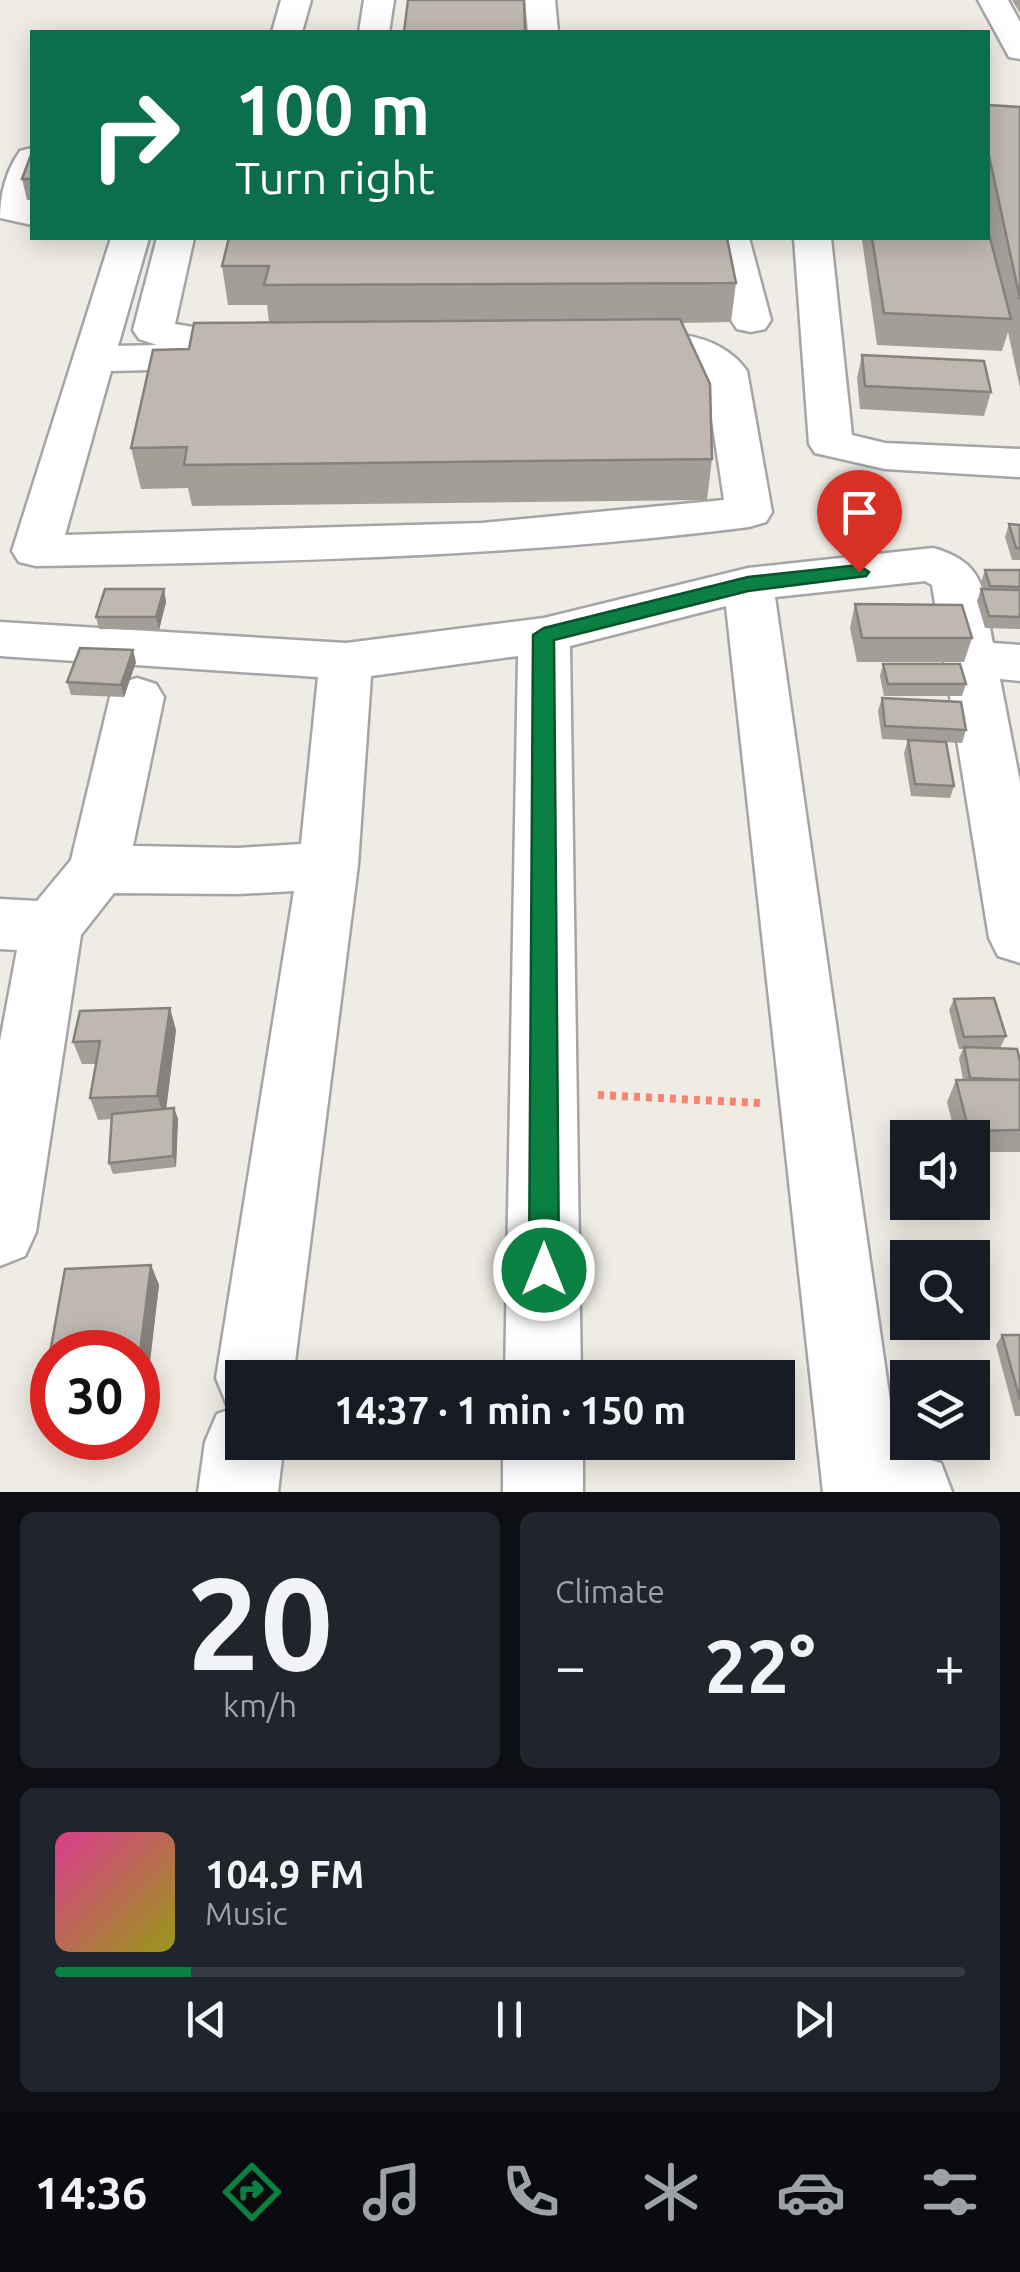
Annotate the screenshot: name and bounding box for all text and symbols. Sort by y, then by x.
icon: right [70,70,200,200]
text: 100 m [235,70,430,148]
text: Turn right [235,152,435,203]
pin [817,470,902,573]
icon: arrive [832,485,887,540]
map controls [890,1120,990,1460]
button: sound [890,1120,990,1220]
position arrow [492,1218,596,1322]
button: search [890,1240,990,1340]
speed limit sign: 30 [30,1330,160,1460]
button: layers [890,1360,990,1460]
text: 14:37 · 1 min · 150 m [334,1389,686,1431]
text: 20 [187,1549,333,1695]
text: Climate [555,1573,665,1609]
text: 22° [704,1623,816,1707]
text: − [555,1635,586,1696]
text: + [934,1635,965,1696]
text: km/h [223,1687,297,1723]
text: 104.9 FM [205,1853,364,1895]
text: Music [205,1895,288,1931]
icon: previous [179,1992,234,2047]
icon: pause [482,1992,537,2047]
icon: next [786,1992,841,2047]
icon: directions [217,2157,287,2227]
icon: music [357,2157,427,2227]
icon: phone [496,2157,566,2227]
icon: climate [636,2157,706,2227]
icon: car [776,2157,846,2227]
icon: filters [915,2157,985,2227]
text: 14:36 [35,2167,147,2218]

